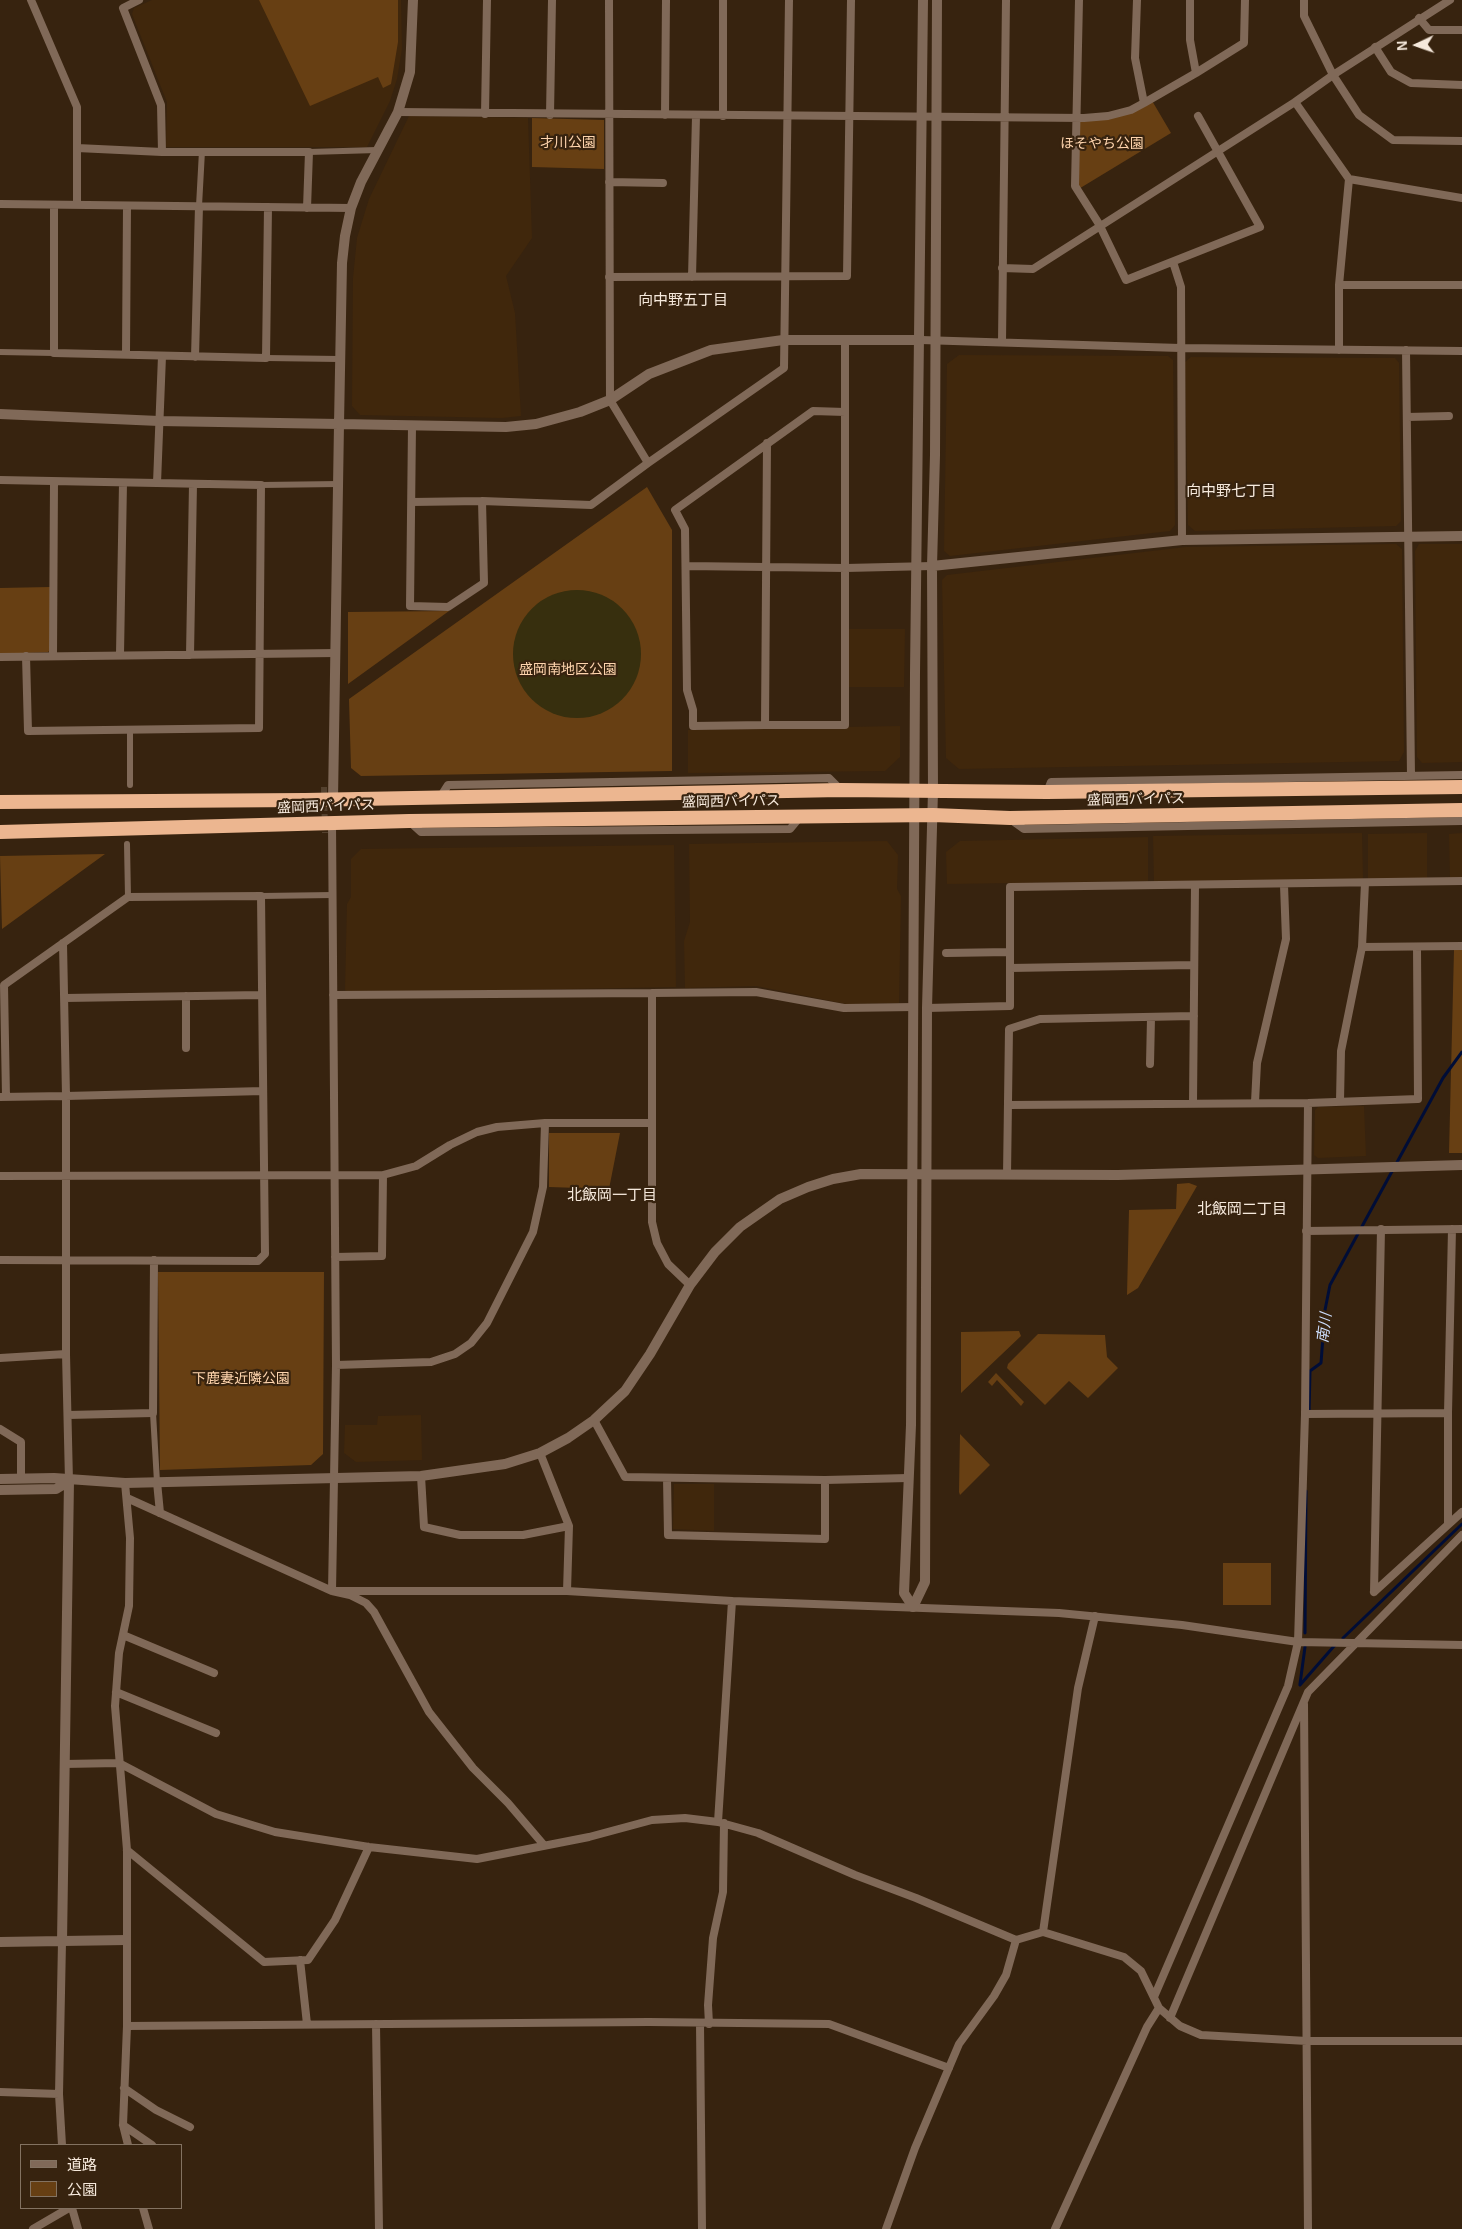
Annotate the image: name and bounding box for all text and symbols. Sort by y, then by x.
north arrow [1392,20,1442,70]
text: N [1394,40,1410,51]
park label: 才川公園 [540,135,596,151]
park label: ほそやち公園 [1060,136,1144,152]
district label: 向中野五丁目 [638,292,728,310]
district label: 向中野七丁目 [1186,483,1276,501]
park label: 盛岡南地区公園 [519,662,617,678]
street label: 盛岡西バイパス [1087,791,1185,809]
street label: 盛岡西バイパス [682,793,780,811]
street label: 盛岡西バイパス [277,797,375,817]
district label: 北飯岡一丁目 [567,1187,657,1205]
district label: 北飯岡二丁目 [1197,1201,1287,1219]
water label: 南川 [1314,1312,1336,1344]
park label: 下鹿妻近隣公園 [192,1371,290,1387]
legend [20,2144,182,2209]
text: 道路 [67,2156,97,2173]
text: 公園 [67,2181,97,2198]

